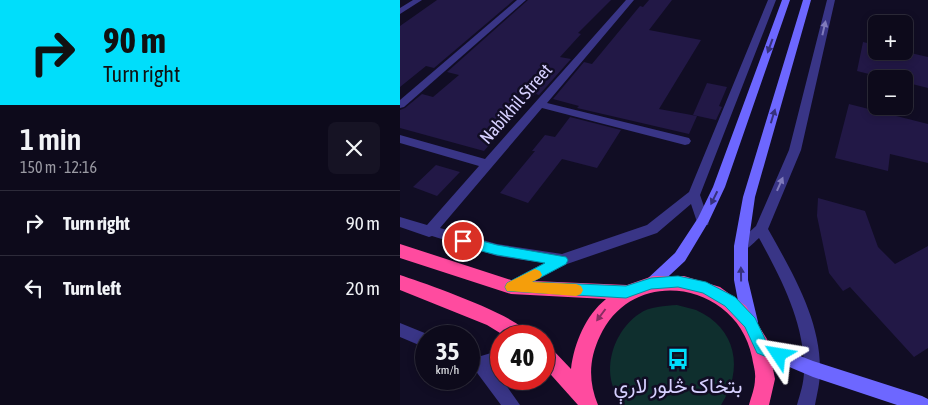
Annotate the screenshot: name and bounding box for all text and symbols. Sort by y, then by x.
map controls [868,15,913,115]
button: + [868,15,913,60]
icon: right [20,20,85,85]
text: 90 m [103,20,166,60]
one-way arrow [820,21,828,36]
one-way arrow [766,39,774,54]
street label: Nabikhil Street [475,59,556,148]
text: Turn right [103,61,180,87]
button: − [868,70,913,115]
one-way arrow [769,108,777,123]
text: 1 min [20,122,81,156]
button: close [328,122,380,174]
text: 150 m · 12:16 [20,158,97,176]
one-way arrow [777,177,785,191]
one-way arrow [710,191,718,206]
icon: right [20,209,48,237]
text: Turn right [63,212,130,234]
text: 90 m [346,212,380,234]
pin [442,220,484,262]
icon: arrive [449,227,477,255]
one-way arrow [737,266,745,282]
icon: left [20,274,48,302]
text: Turn left [63,277,121,299]
text: 20 m [346,277,380,299]
one-way arrow [596,308,607,321]
speed limit sign: 40 [490,325,555,390]
position arrow [752,328,804,380]
text: 35 [436,337,459,365]
bus stop icon: بتخاک څلور لارې [665,346,691,372]
text: km/h [436,363,459,377]
place label: بتخاک څلور لارې [614,373,742,405]

